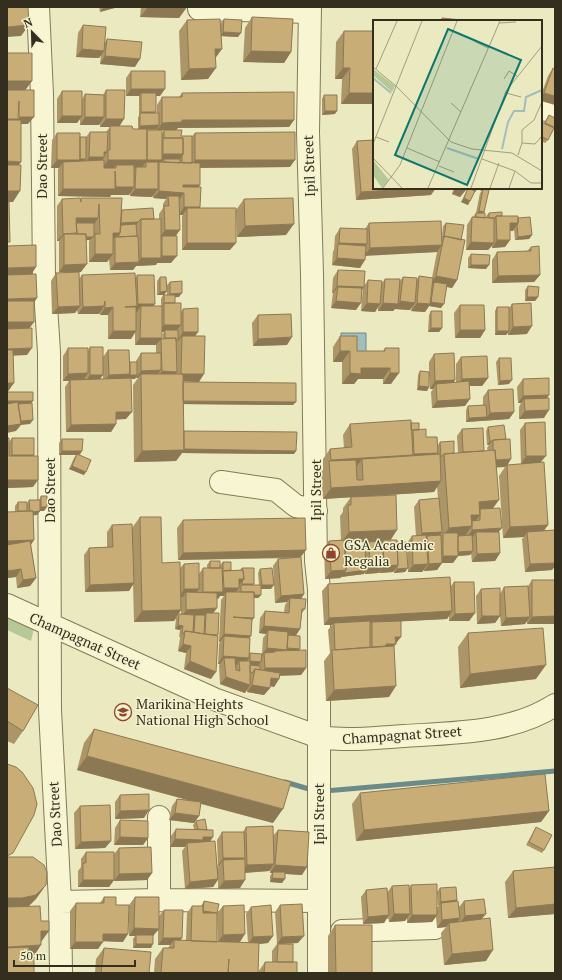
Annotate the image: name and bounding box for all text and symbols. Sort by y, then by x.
north arrow [12,12,52,52]
text: N [22,14,35,31]
inset map [373,20,542,189]
street label: Dao Street [32,132,51,199]
street label: Ipil Street [298,134,319,197]
street label: Dao Street [40,456,59,523]
street label: Ipil Street [306,458,325,521]
place label: GSA Academic Regalia [344,535,434,570]
shop icon: GSA Academic Regalia [321,543,341,563]
street label: Champagnat Street [26,607,145,674]
place label: Marikina Heights National High School [136,694,269,729]
school or university icon: Marikina Heights National High School [113,702,133,722]
street label: Champagnat Street [341,721,463,748]
street label: Dao Street [43,780,66,847]
street label: Ipil Street [309,782,328,845]
scale bar [14,942,135,968]
text: 50 m [20,948,47,963]

